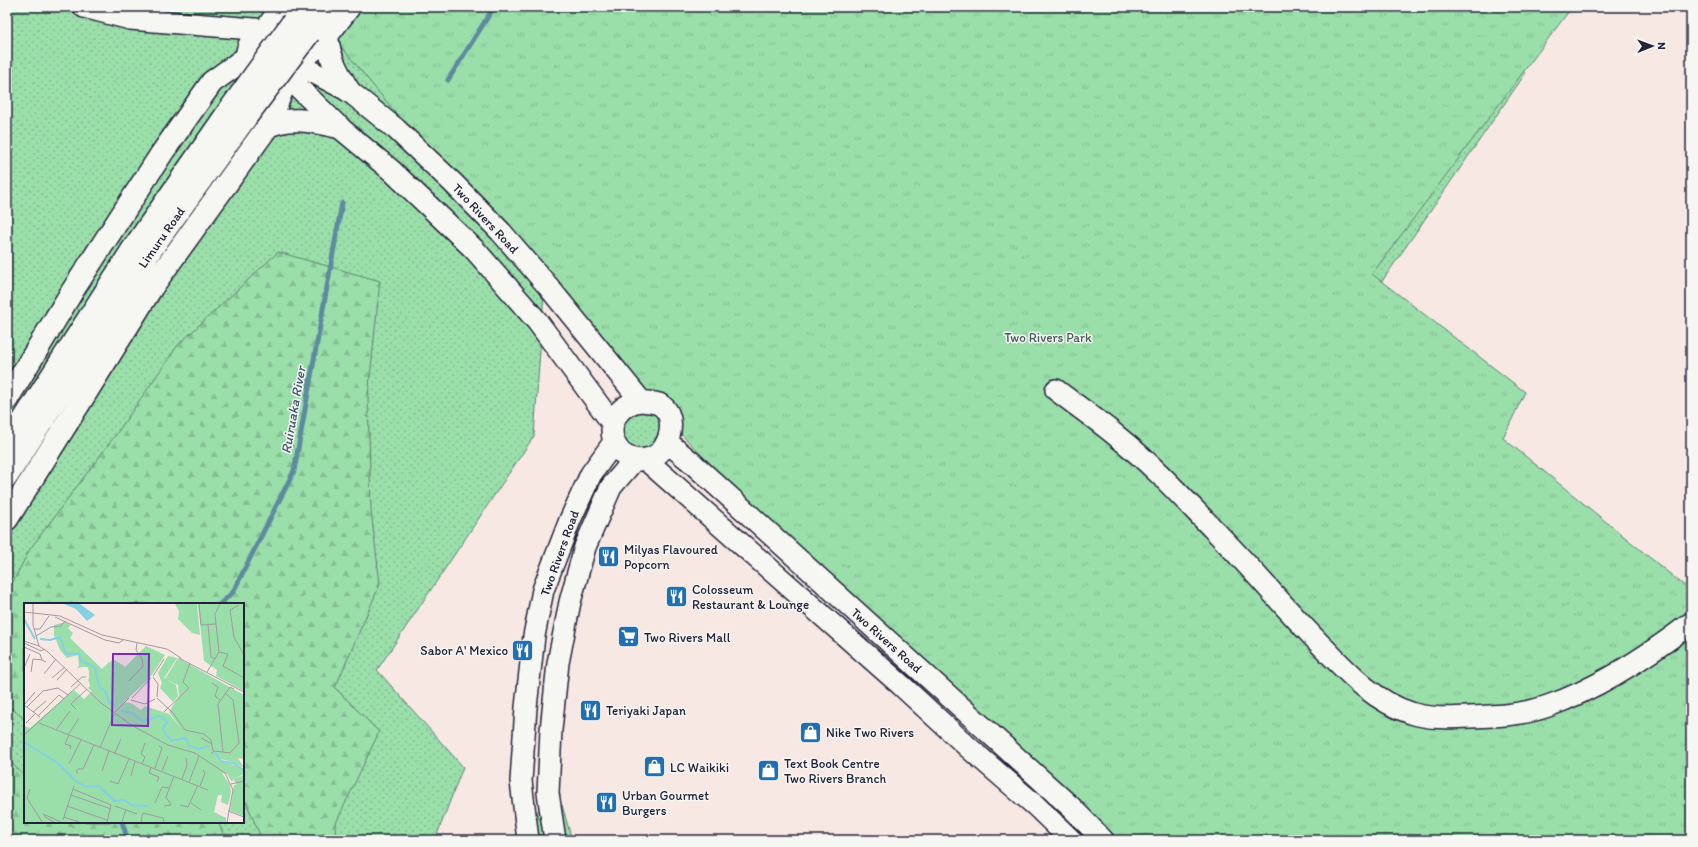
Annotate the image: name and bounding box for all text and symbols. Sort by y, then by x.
north arrow [1632,26,1672,66]
text: N [1655,42,1668,50]
street label: Two Rivers Road [450,180,522,256]
street label: Limuru Road [135,204,188,271]
park label: Two Rivers Park [1004,330,1092,345]
water label: Ruiruaka River [277,364,310,455]
street label: Two Rivers Road [537,508,582,598]
place label: Milyas Flavoured Popcorn [624,542,718,572]
restaurant icon: Milyas Flavoured Popcorn [595,543,621,569]
place label: Colosseum Restaurant & Lounge [692,582,809,612]
restaurant icon: Colosseum Restaurant & Lounge [663,583,689,609]
inset map [24,603,244,823]
street label: Two Rivers Road [848,605,925,676]
supermarket icon: Two Rivers Mall [615,624,641,650]
place label: Two Rivers Mall [644,630,731,645]
restaurant icon: Sabor A' Mexico [510,637,536,663]
place label: Sabor A' Mexico [420,643,508,658]
restaurant icon: Teriyaki Japan [578,697,604,723]
place label: Teriyaki Japan [606,703,686,718]
shop icon: Nike Two Rivers [798,719,824,745]
place label: Nike Two Rivers [826,725,914,740]
shop icon: LC Waikiki [642,754,668,780]
place label: Text Book Centre Two Rivers Branch [784,756,887,786]
shop icon: Text Book Centre Two Rivers Branch [756,757,782,783]
place label: LC Waikiki [670,760,729,775]
place label: Urban Gourmet Burgers [622,788,709,818]
restaurant icon: Urban Gourmet Burgers [594,789,620,815]

